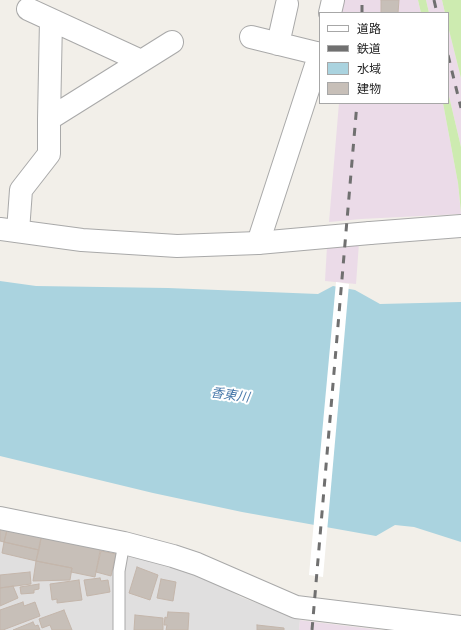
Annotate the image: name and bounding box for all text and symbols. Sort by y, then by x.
legend [319,12,449,104]
text: 道路 [357,22,381,37]
text: 鉄道 [357,42,381,57]
text: 水域 [357,62,381,77]
text: 建物 [357,82,381,97]
water label: 香東川 [210,386,250,406]

